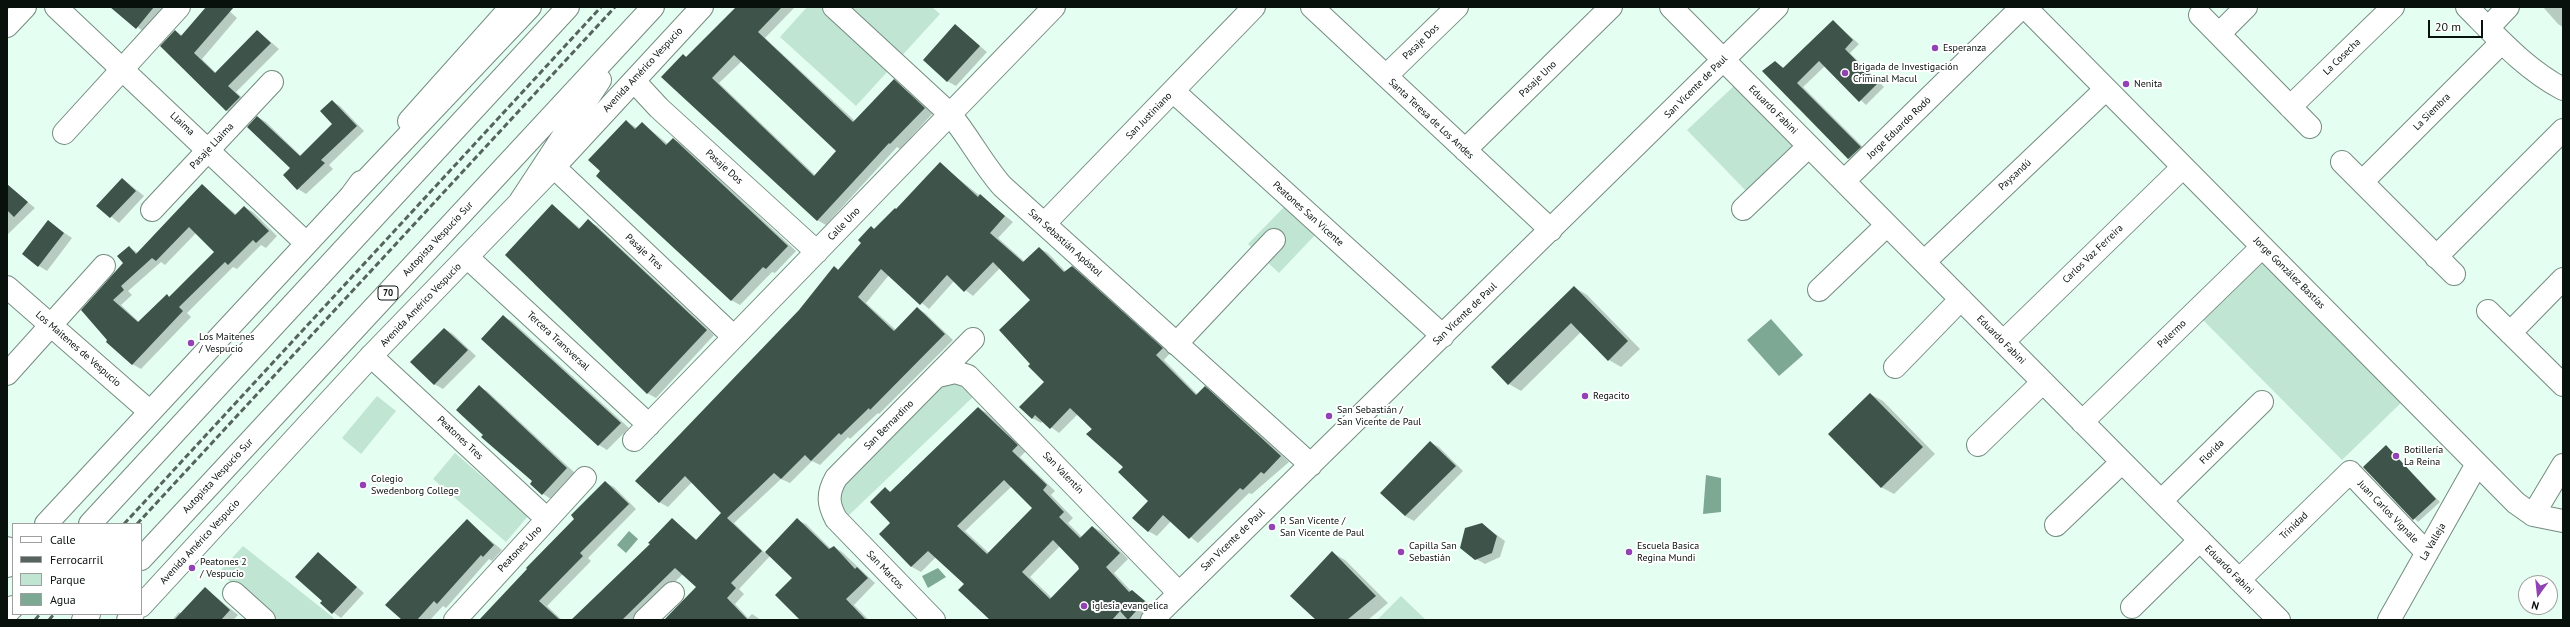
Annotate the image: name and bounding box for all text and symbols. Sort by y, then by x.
scale bar [2430,12,2485,38]
text: 20 m [2435,19,2461,34]
street label: Pasaje Dos [1400,22,1442,62]
street label: Avenida Américo Vespucio [601,25,685,115]
street label: La Cosecha [2321,36,2363,78]
place label: Esperanza [1943,42,1986,54]
marker: Esperanza [1930,43,1940,53]
street label: San Vicente de Paul [1662,53,1730,121]
street label: Pasaje Uno [1517,58,1559,100]
place label: Brigada de Investigación Criminal Macul [1853,61,1958,84]
marker: Brigada de Investigación Criminal Macul [1840,68,1850,78]
street label: Santa Teresa de Los Andes [1386,76,1476,162]
place label: Nenita [2134,78,2162,90]
marker: Nenita [2121,79,2131,89]
street label: Eduardo Fabini [1746,83,1800,137]
street label: San Justiniano [1124,90,1174,142]
street label: La Siembra [2411,91,2453,133]
street label: Jorge Eduardo Rodó [1865,94,1933,162]
street label: Llaima [167,110,197,138]
street label: Pasaje Llaima [188,120,236,172]
street label: Pasaje Dos [703,147,745,187]
street label: Paysandú [1996,157,2034,193]
street label: Peatones San Vicente [1270,179,1346,249]
street label: Autopista Vespucio Sur [400,199,476,279]
street label: Calle Uno [825,205,863,243]
street label: San Sebastián Apóstol [1026,207,1104,279]
street label: Carlos Vaz Ferreira [2060,222,2126,286]
street label: Pasaje Tres [623,232,665,272]
street label: Jorge González Bastías [2251,235,2327,311]
street label: Avenida Américo Vespucio [378,261,464,349]
street label: San Vicente de Paul [1431,280,1499,348]
road number: 70 [378,286,398,300]
street label: Los Maitenes de Vespucio [33,309,123,389]
street label: Tercera Transversal [524,309,592,373]
street label: Eduardo Fabini [1974,313,2028,367]
street label: Palermo [2155,317,2189,351]
place label: Los Maitenes / Vespucio [199,331,254,354]
marker: Los Maitenes / Vespucio [186,338,196,348]
place label: Regacito [1593,390,1630,402]
marker: Regacito [1580,391,1590,401]
street label: San Bernardino [862,398,916,452]
place label: San Sebastián / San Vicente de Paul [1337,404,1421,428]
marker: San Sebastián / San Vicente de Paul [1324,411,1334,421]
street label: Peatones Tres [435,414,485,462]
street label: Autopista Vespucio Sur [180,436,256,516]
street label: Florida [2197,437,2227,467]
place label: Botillería La Reina [2404,444,2443,468]
street label: San Valentín [1040,450,1086,496]
marker: Botillería La Reina [2391,451,2401,461]
place label: Colegio Swedenborg College [371,473,459,496]
street label: Juan Carlos Vignale [2355,478,2421,546]
marker: Colegio Swedenborg College [358,480,368,490]
street label: Avenida Américo Vespucio [158,497,242,587]
street label: San Vicente de Paul [1199,506,1267,574]
street label: Trinidad [2277,510,2311,542]
place label: P. San Vicente / San Vicente de Paul [1280,515,1364,538]
street label: La Valleja [2417,521,2449,563]
marker: P. San Vicente / San Vicente de Paul [1267,522,1277,532]
legend [12,523,142,615]
street label: Peatones Uno [496,523,544,575]
text: Calle [50,532,76,547]
place label: Capilla San Sebastián [1409,540,1457,564]
place label: Escuela Basica Regina Mundi [1637,540,1699,564]
street label: Eduardo Fabini [2202,543,2256,597]
marker: Capilla San Sebastián [1396,547,1406,557]
marker: Escuela Basica Regina Mundi [1624,547,1634,557]
street label: San Marcos [864,548,906,592]
text: Ferrocarril [50,552,103,567]
place label: Peatones 2 / Vespucio [200,556,247,580]
marker: Peatones 2 / Vespucio [187,563,197,573]
text: Parque [50,572,85,587]
north arrow [2518,575,2558,615]
text: Agua [50,592,76,607]
text: N [2530,598,2540,613]
place label: iglesia evangelica [1092,600,1168,612]
marker: iglesia evangelica [1079,601,1089,611]

